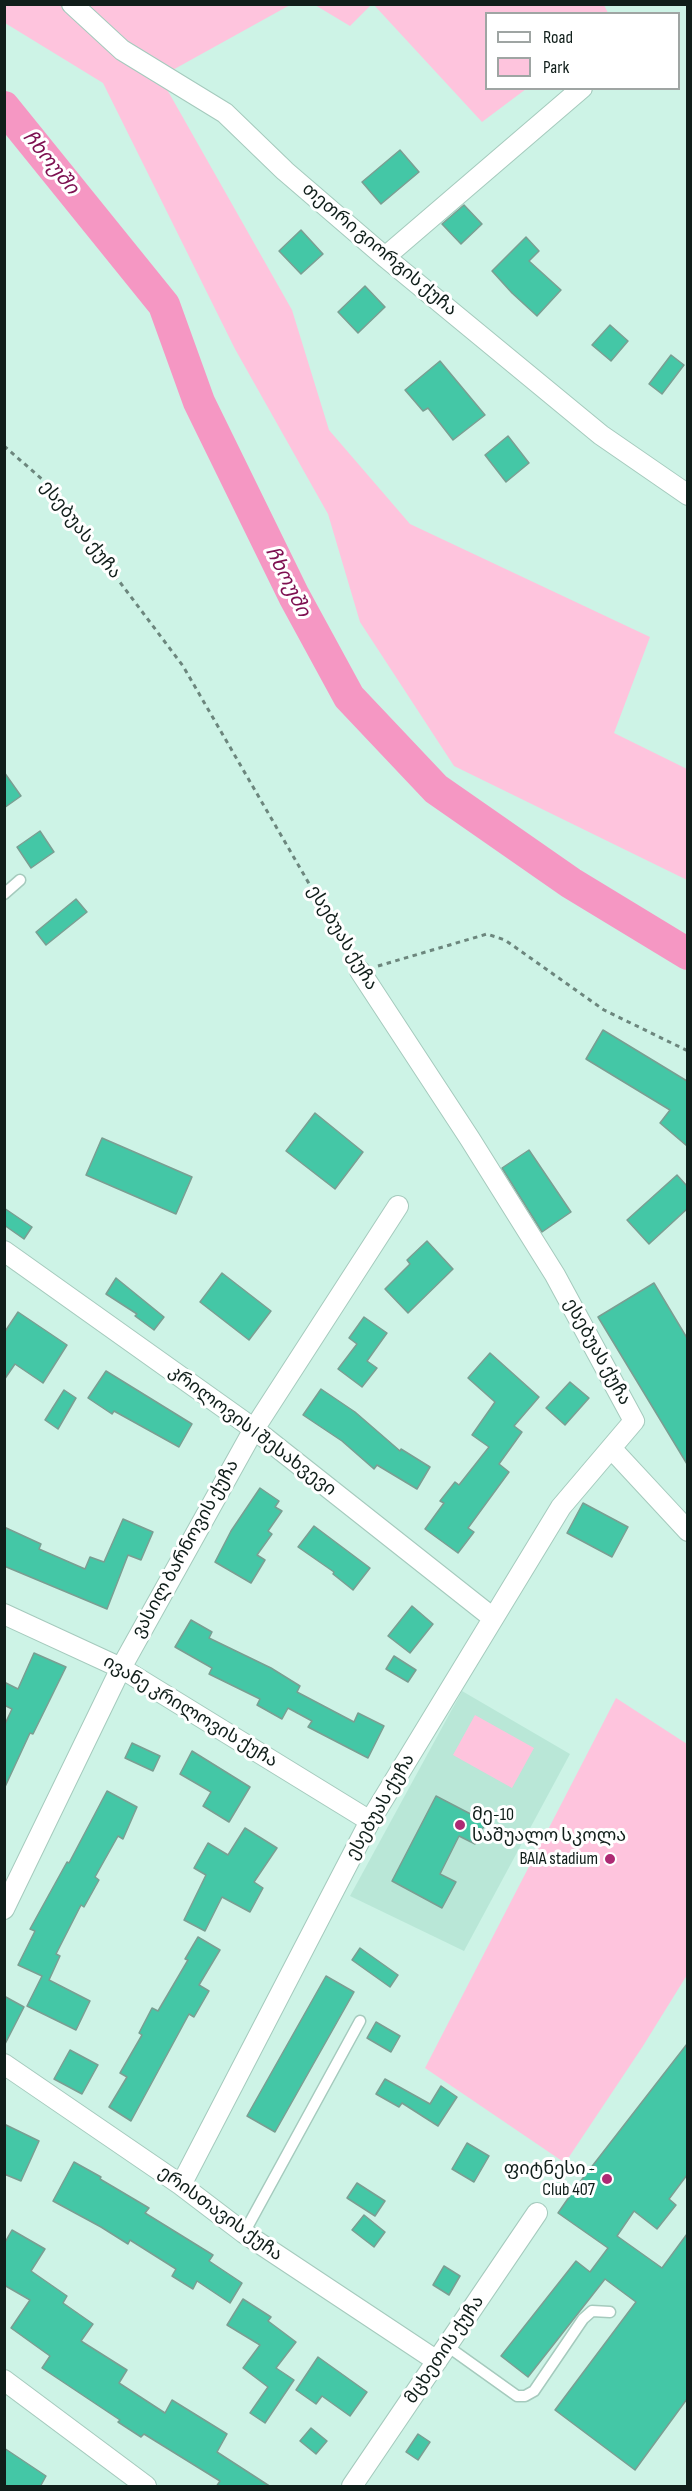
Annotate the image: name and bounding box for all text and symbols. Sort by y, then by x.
legend [485,12,680,90]
text: Road [543,27,573,48]
text: Park [543,57,569,78]
water label: ჩხოუში [17,126,83,200]
street label: თეთრი გიორგის ქუჩა [297,179,461,321]
street label: ესებუას ქუჩა [35,477,125,583]
water label: ჩხოუში [259,543,315,621]
street label: ესებუას ქუჩა [302,882,382,994]
street label: ესებუას ქუჩა [559,1295,635,1409]
street label: კრილოვის I შესახვევი [164,1361,340,1501]
street label: ვასილ ბარნოვის ქუჩა [128,1456,244,1642]
street label: ივანე კრილოვის ქუჩა [99,1651,281,1773]
street label: ესებუას ქუჩა [342,1750,420,1864]
place label: მე-10 საშუალო სკოლა [472,1804,626,1846]
marker: მე-10 საშუალო სკოლა [453,1818,467,1832]
place label: BAIA stadium [519,1848,598,1870]
marker: BAIA stadium [603,1852,617,1866]
place label: ფიტნესი - Club 407 [504,2158,595,2200]
street label: ერისთავის ქუჩა [154,2162,286,2266]
marker: ფიტნესი - Club 407 [600,2172,614,2186]
street label: მცხეთის ქუჩა [401,2292,489,2408]

